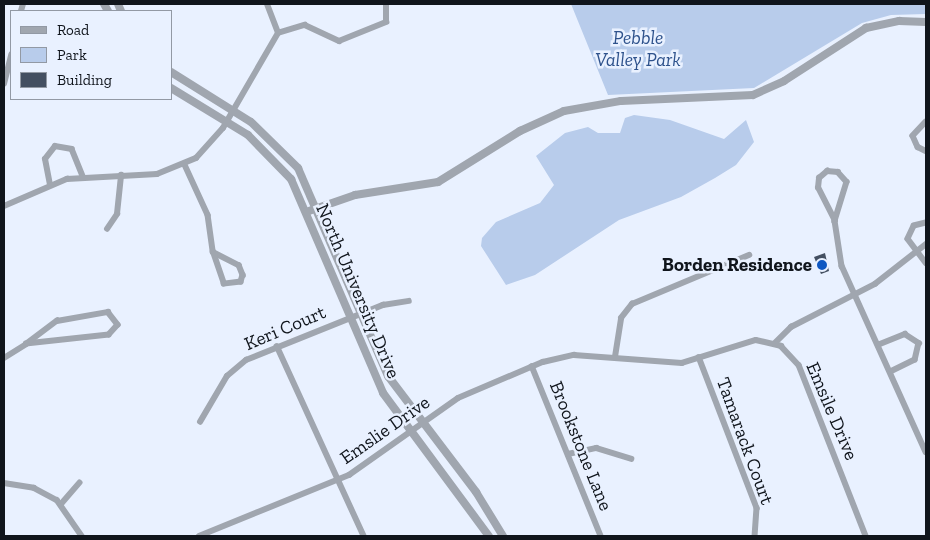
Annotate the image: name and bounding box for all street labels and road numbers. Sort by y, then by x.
street label: North University Drive [311,200,405,382]
street label: Keri Court [241,301,329,355]
street label: Emsile Drive [801,359,863,463]
street label: Tamarack Court [711,374,779,508]
street label: Brookstone Lane [545,378,617,514]
street label: Emslie Drive [336,391,434,469]

